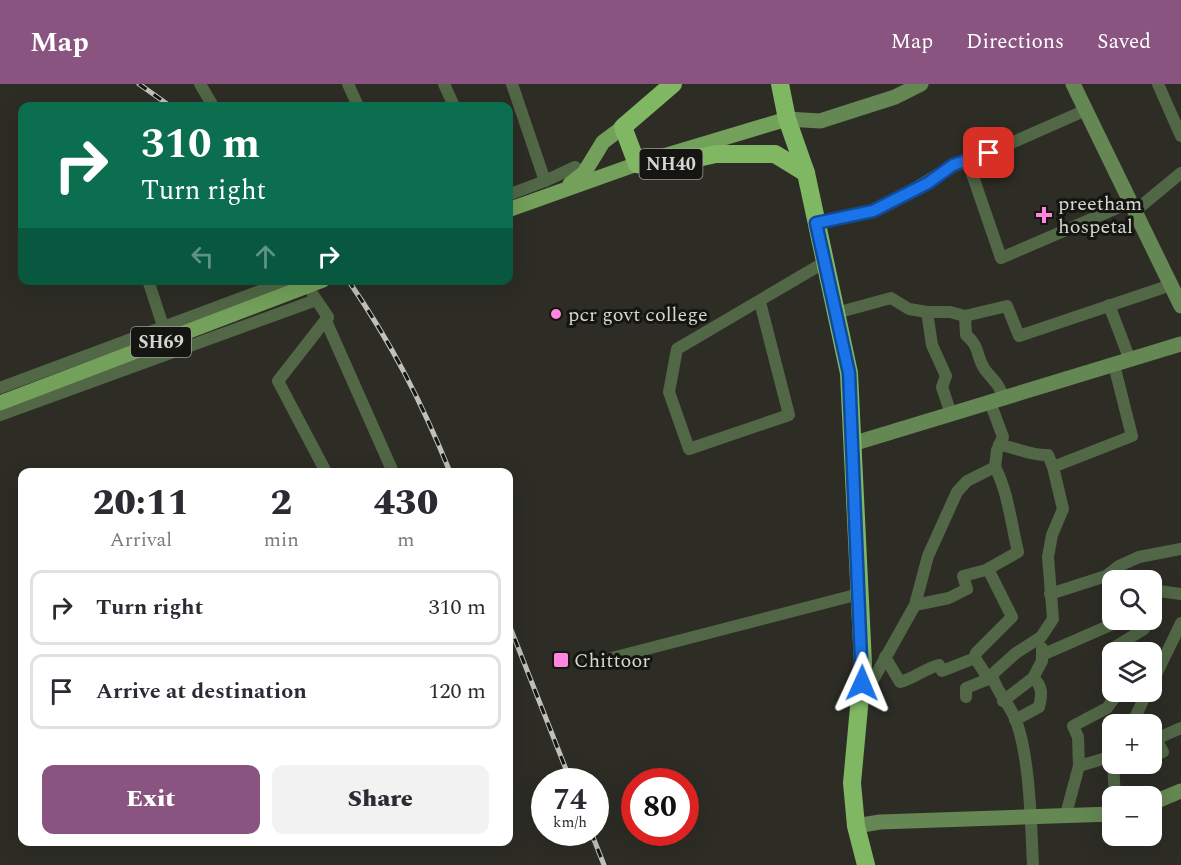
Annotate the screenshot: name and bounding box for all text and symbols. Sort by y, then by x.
text: Map [30,21,89,64]
text: Map [891,26,933,58]
text: Directions [966,26,1064,58]
text: Saved [1097,26,1151,58]
text: 310 m [141,113,260,176]
icon: right [42,126,120,204]
pin [963,127,1014,178]
icon: arrive [972,136,1005,169]
road number: NH40 [640,149,702,179]
text: Turn right [141,170,266,212]
place label: preetham hospetal [1058,189,1142,242]
marker: preetham hospetal [1035,206,1053,224]
icon: left [186,240,219,273]
icon: ahead [249,240,282,273]
icon: right [312,240,345,273]
place label: pcr govt college [568,300,708,330]
marker: pcr govt college [549,307,563,321]
road number: SH69 [131,327,191,357]
text: 20:11 [93,476,189,531]
text: 2 [271,476,292,531]
text: 430 [374,476,438,531]
text: Arrival [110,525,172,555]
text: min [264,525,299,555]
text: m [397,525,415,555]
map controls [1102,570,1162,846]
button: search [1102,570,1162,630]
icon: right [45,591,78,624]
text: Turn right [96,591,203,624]
text: 310 m [429,591,486,624]
button: layers [1102,642,1162,702]
place label: Chittoor [574,646,650,676]
marker: Chittoor [552,651,570,669]
position arrow [830,651,894,715]
icon: arrive [45,675,78,708]
text: Arrive at destination [96,675,307,708]
text: 120 m [429,675,486,708]
button: + [1102,714,1162,774]
button: Exit [42,765,260,834]
button: Share [272,765,489,834]
speed limit sign: 80 [621,768,699,846]
text: 74 [553,777,587,823]
button: − [1102,786,1162,846]
text: km/h [553,811,587,834]

